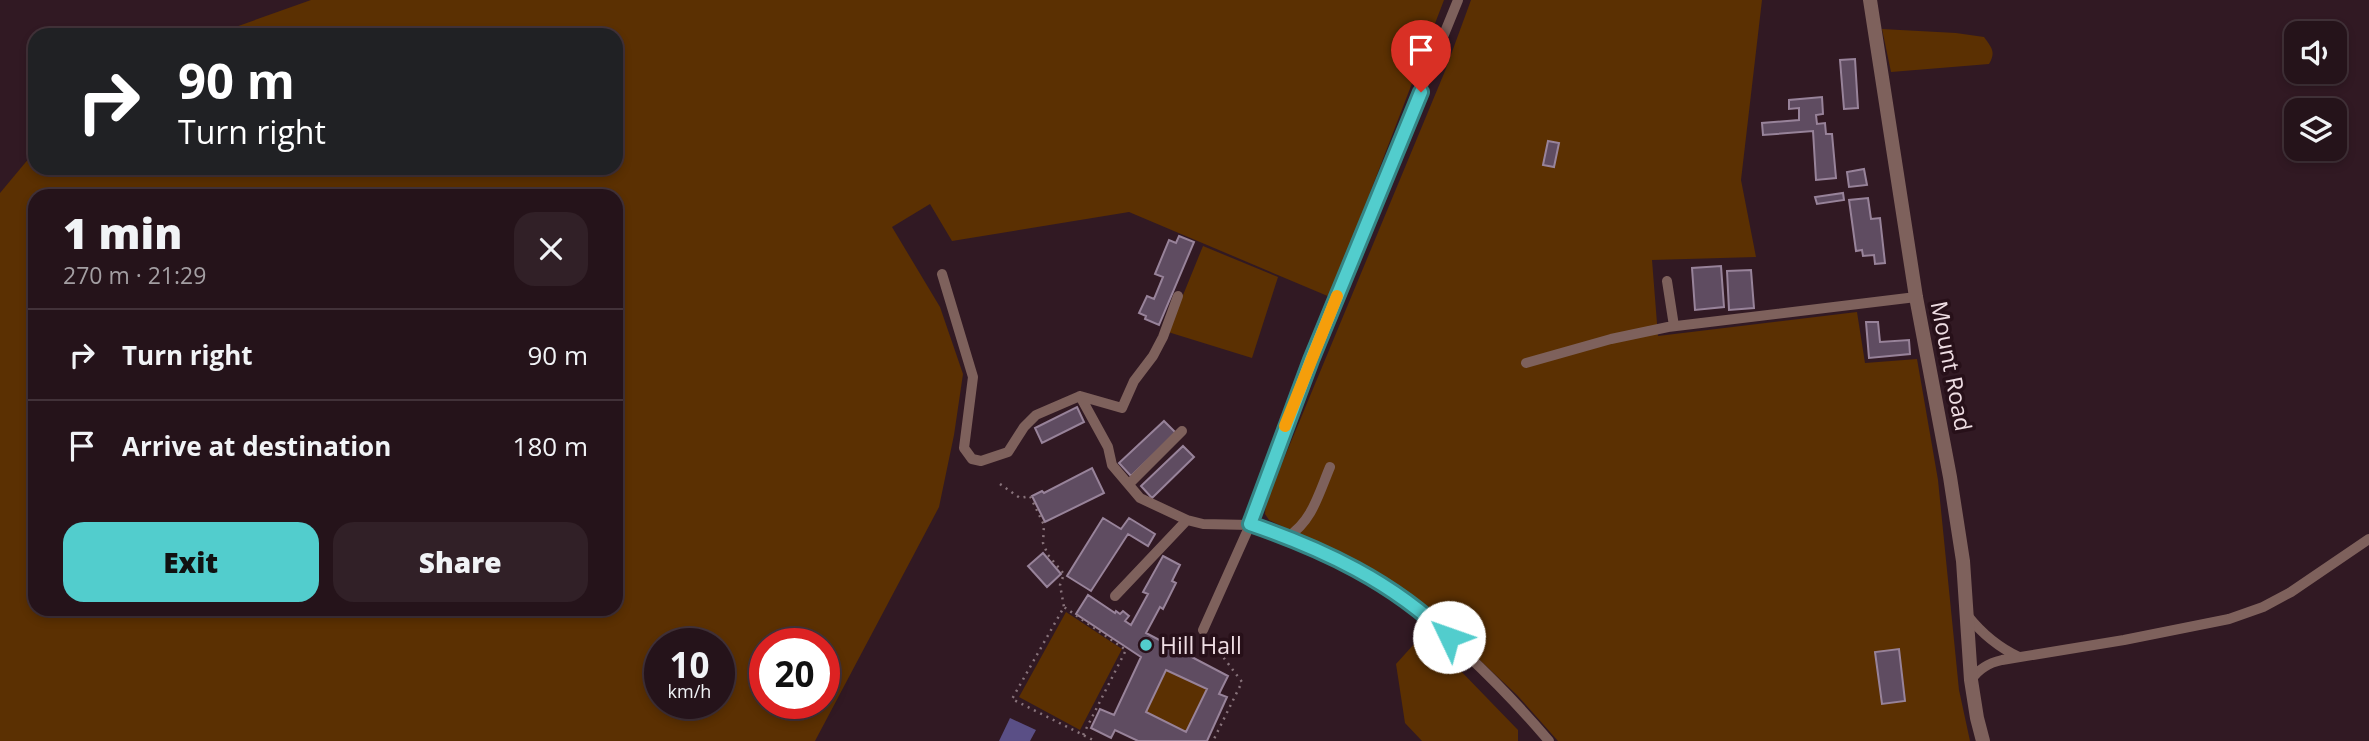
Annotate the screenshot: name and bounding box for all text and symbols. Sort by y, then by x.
pin [1391,20,1451,92]
map controls [2284,21,2347,161]
button: sound [2284,21,2347,84]
icon: arrive [1402,31,1440,69]
text: 90 m [178,47,295,113]
icon: right [63,56,154,147]
button: layers [2284,98,2347,161]
text: Turn right [178,110,326,153]
text: 1 min [63,204,182,261]
button: close [514,212,588,286]
text: 270 m · 21:29 [63,259,206,291]
street label: Mount Road [1924,298,1980,434]
icon: right [63,336,101,374]
text: Turn right [122,337,253,373]
text: 90 m [527,337,588,373]
icon: arrive [63,427,101,465]
text: Arrive at destination [122,428,391,464]
text: 180 m [513,428,588,464]
button: Exit [63,522,319,602]
button: Share [333,522,588,602]
position arrow [1412,600,1486,674]
speed limit sign: 20 [749,628,840,719]
place label: Hill Hall [1160,629,1242,661]
marker: Hill Hall [1138,637,1154,653]
text: 10 [669,641,710,688]
text: km/h [668,679,711,703]

